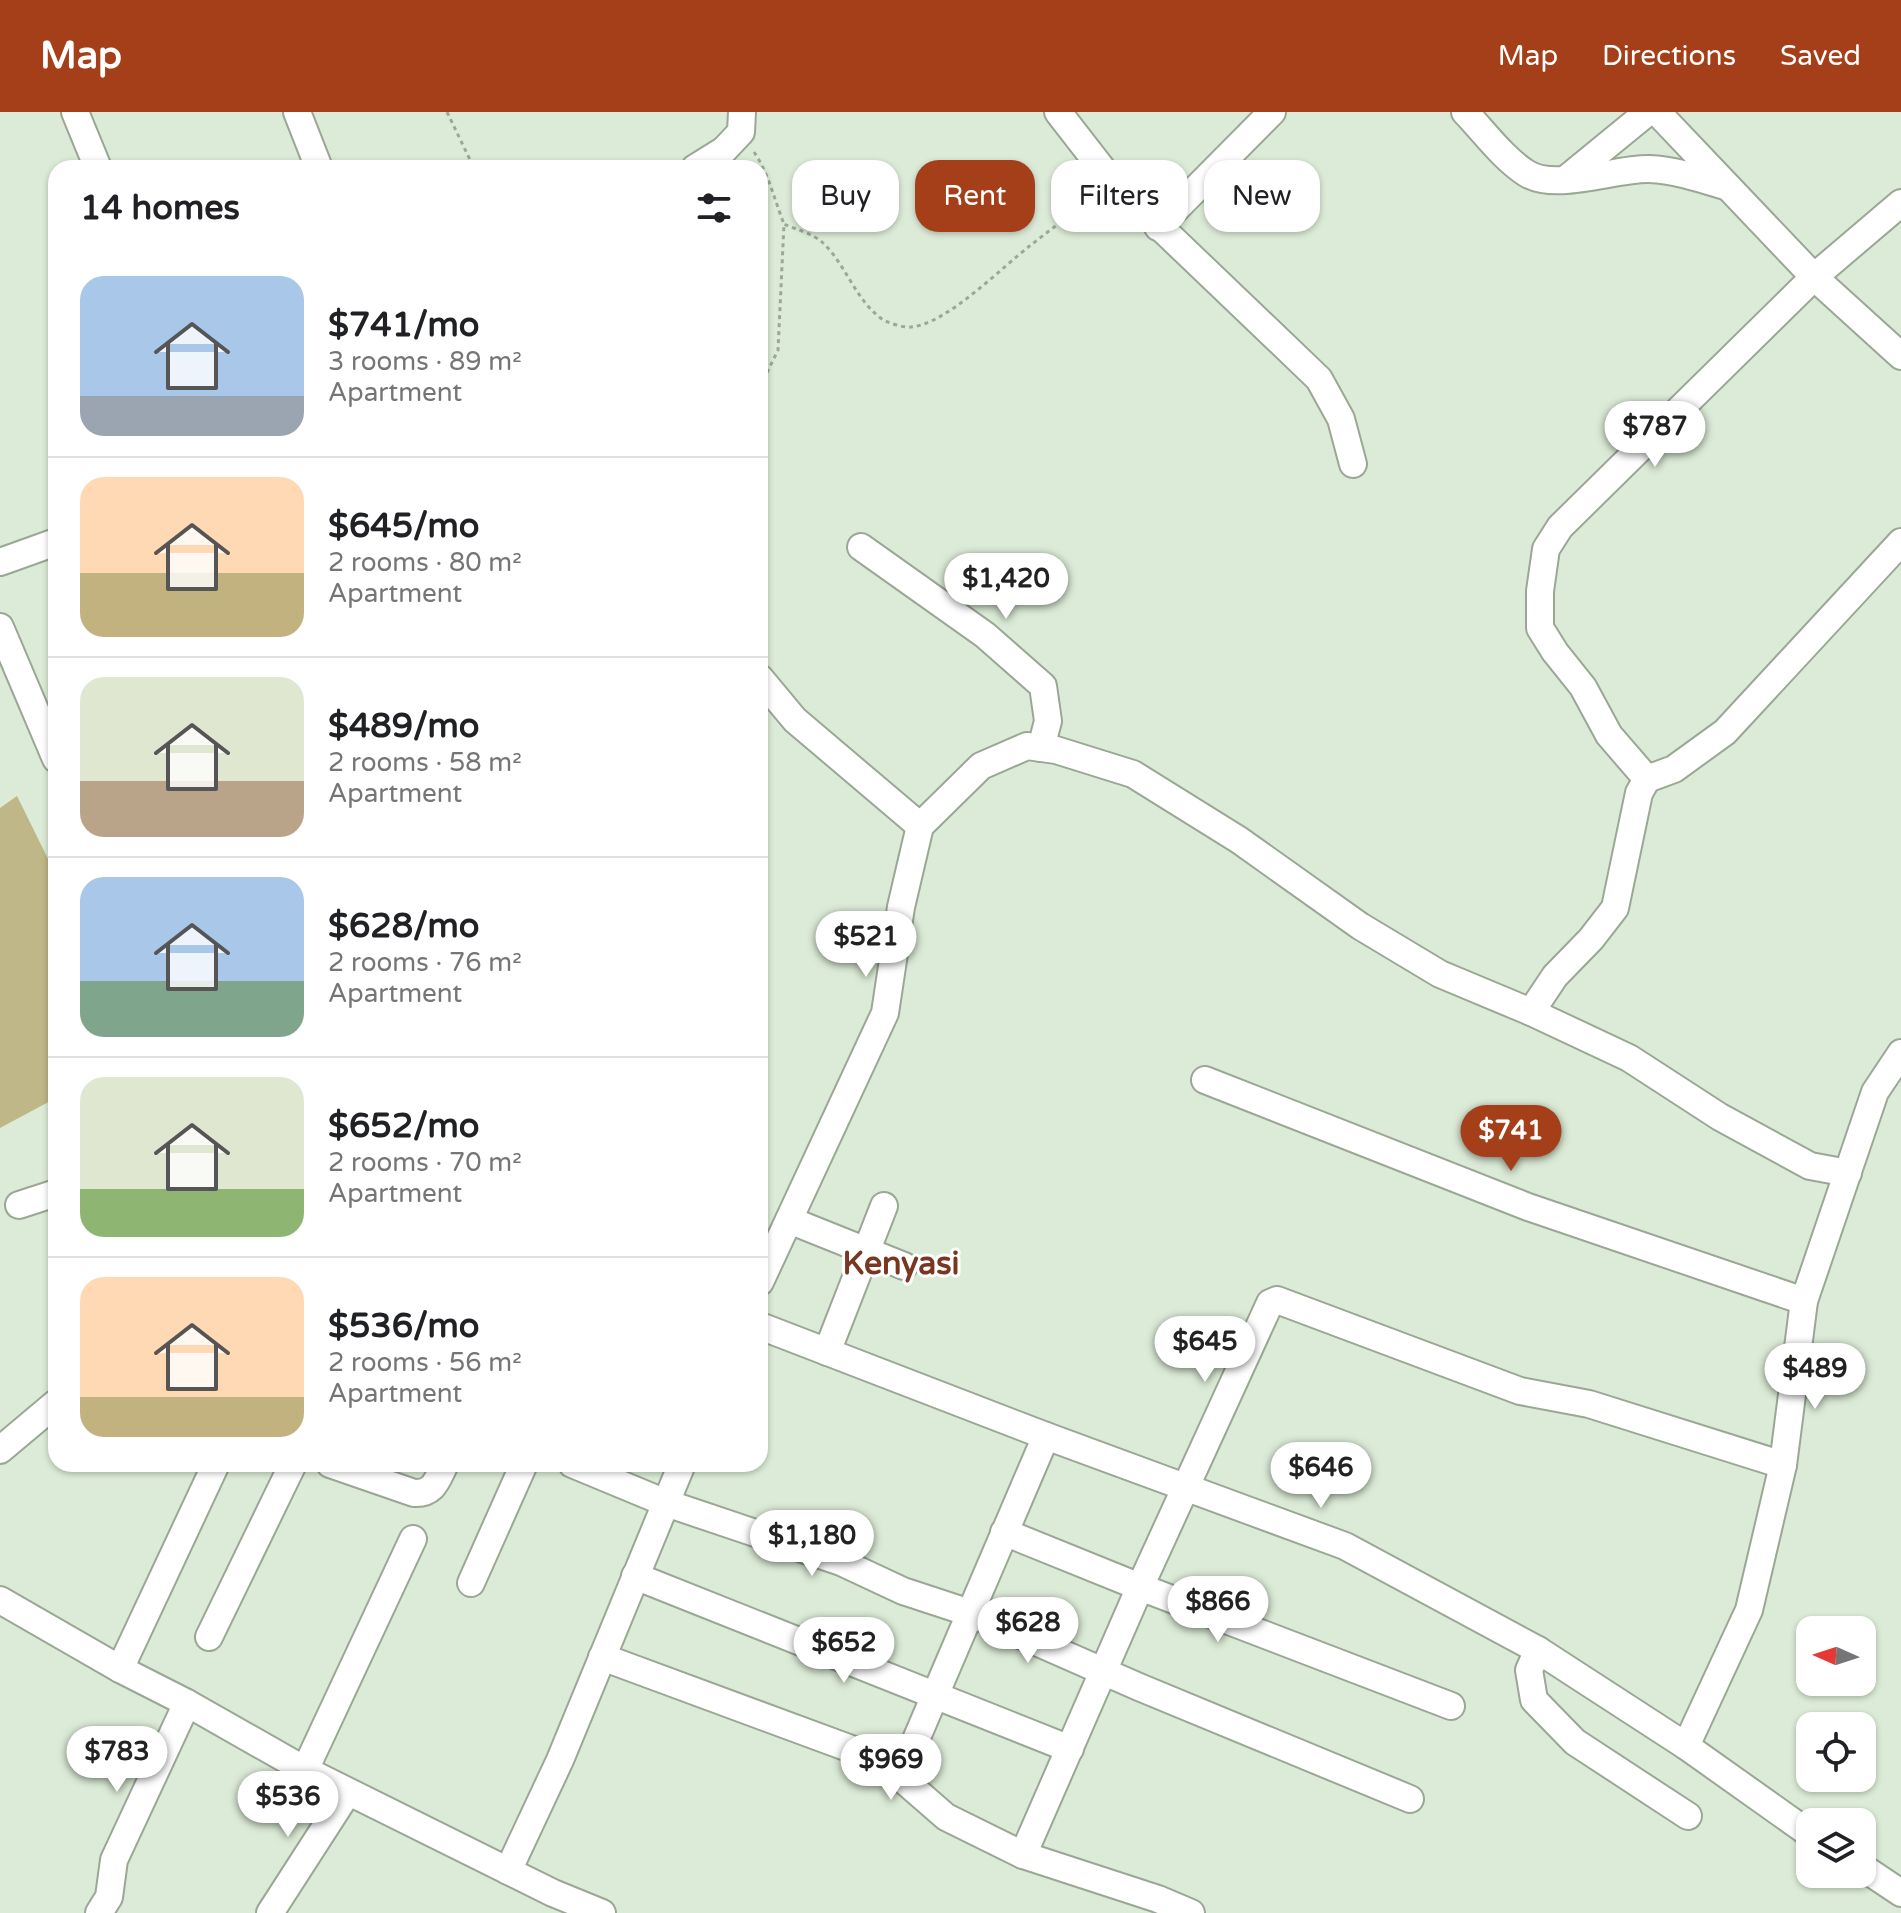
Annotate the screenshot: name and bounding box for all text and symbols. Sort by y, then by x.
text: Map [40,33,122,79]
text: Map [1498,39,1558,73]
text: Directions [1602,39,1736,73]
text: Saved [1780,39,1861,73]
chip: Buy [792,160,899,232]
chip: Rent [915,160,1035,232]
chip: Filters [1051,160,1188,232]
chip: New [1204,160,1320,232]
icon: filters [692,186,736,230]
text: 14 homes [80,188,240,229]
text: $741/mo [328,305,479,346]
icon: home [144,308,240,404]
text: 3 rooms · 89 m² [328,346,522,377]
text: Apartment [328,377,462,408]
pin: $787 [1608,401,1702,469]
text: $787 [1622,411,1688,442]
text: $645/mo [328,506,479,547]
icon: home [144,509,240,605]
text: 2 rooms · 80 m² [328,547,522,578]
pin: $1,420 [941,553,1071,621]
text: $1,420 [962,563,1050,594]
text: Apartment [328,578,462,609]
text: $489/mo [328,706,479,747]
icon: home [144,709,240,805]
text: 2 rooms · 58 m² [328,747,522,778]
text: Apartment [328,778,462,809]
text: $628/mo [328,906,479,947]
icon: home [144,909,240,1005]
pin: $521 [819,911,913,979]
text: $521 [833,921,899,952]
text: 2 rooms · 76 m² [328,947,522,978]
text: Apartment [328,978,462,1009]
pin: $741 [1464,1105,1558,1173]
text: $652/mo [328,1106,479,1147]
icon: home [144,1109,240,1205]
text: $741 [1478,1115,1544,1146]
text: 2 rooms · 70 m² [328,1147,522,1178]
text: Apartment [328,1178,462,1209]
district label: Kenyasi [842,1245,960,1283]
text: $536/mo [328,1306,479,1347]
icon: home [144,1309,240,1405]
pin: $645 [1158,1316,1252,1384]
text: $645 [1172,1326,1238,1357]
pin: $489 [1768,1343,1862,1411]
text: 2 rooms · 56 m² [328,1347,522,1378]
text: $489 [1782,1353,1848,1384]
text: Apartment [328,1378,462,1409]
pin: $646 [1274,1442,1368,1510]
text: $646 [1288,1452,1354,1483]
pin: $1,180 [747,1510,877,1578]
text: $1,180 [768,1520,856,1551]
pin: $866 [1171,1576,1265,1644]
text: $866 [1185,1586,1251,1617]
pin: $628 [981,1597,1075,1665]
text: $628 [995,1607,1061,1638]
north arrow [1796,1616,1876,1696]
map controls [1796,1616,1876,1888]
pin: $652 [797,1617,891,1685]
text: $652 [811,1627,877,1658]
button: locate [1796,1712,1876,1792]
pin: $783 [70,1726,164,1794]
pin: $969 [844,1734,938,1802]
text: $783 [84,1736,150,1767]
text: $969 [858,1744,924,1775]
pin: $536 [241,1771,335,1839]
text: $536 [255,1781,321,1812]
button: layers [1796,1808,1876,1888]

